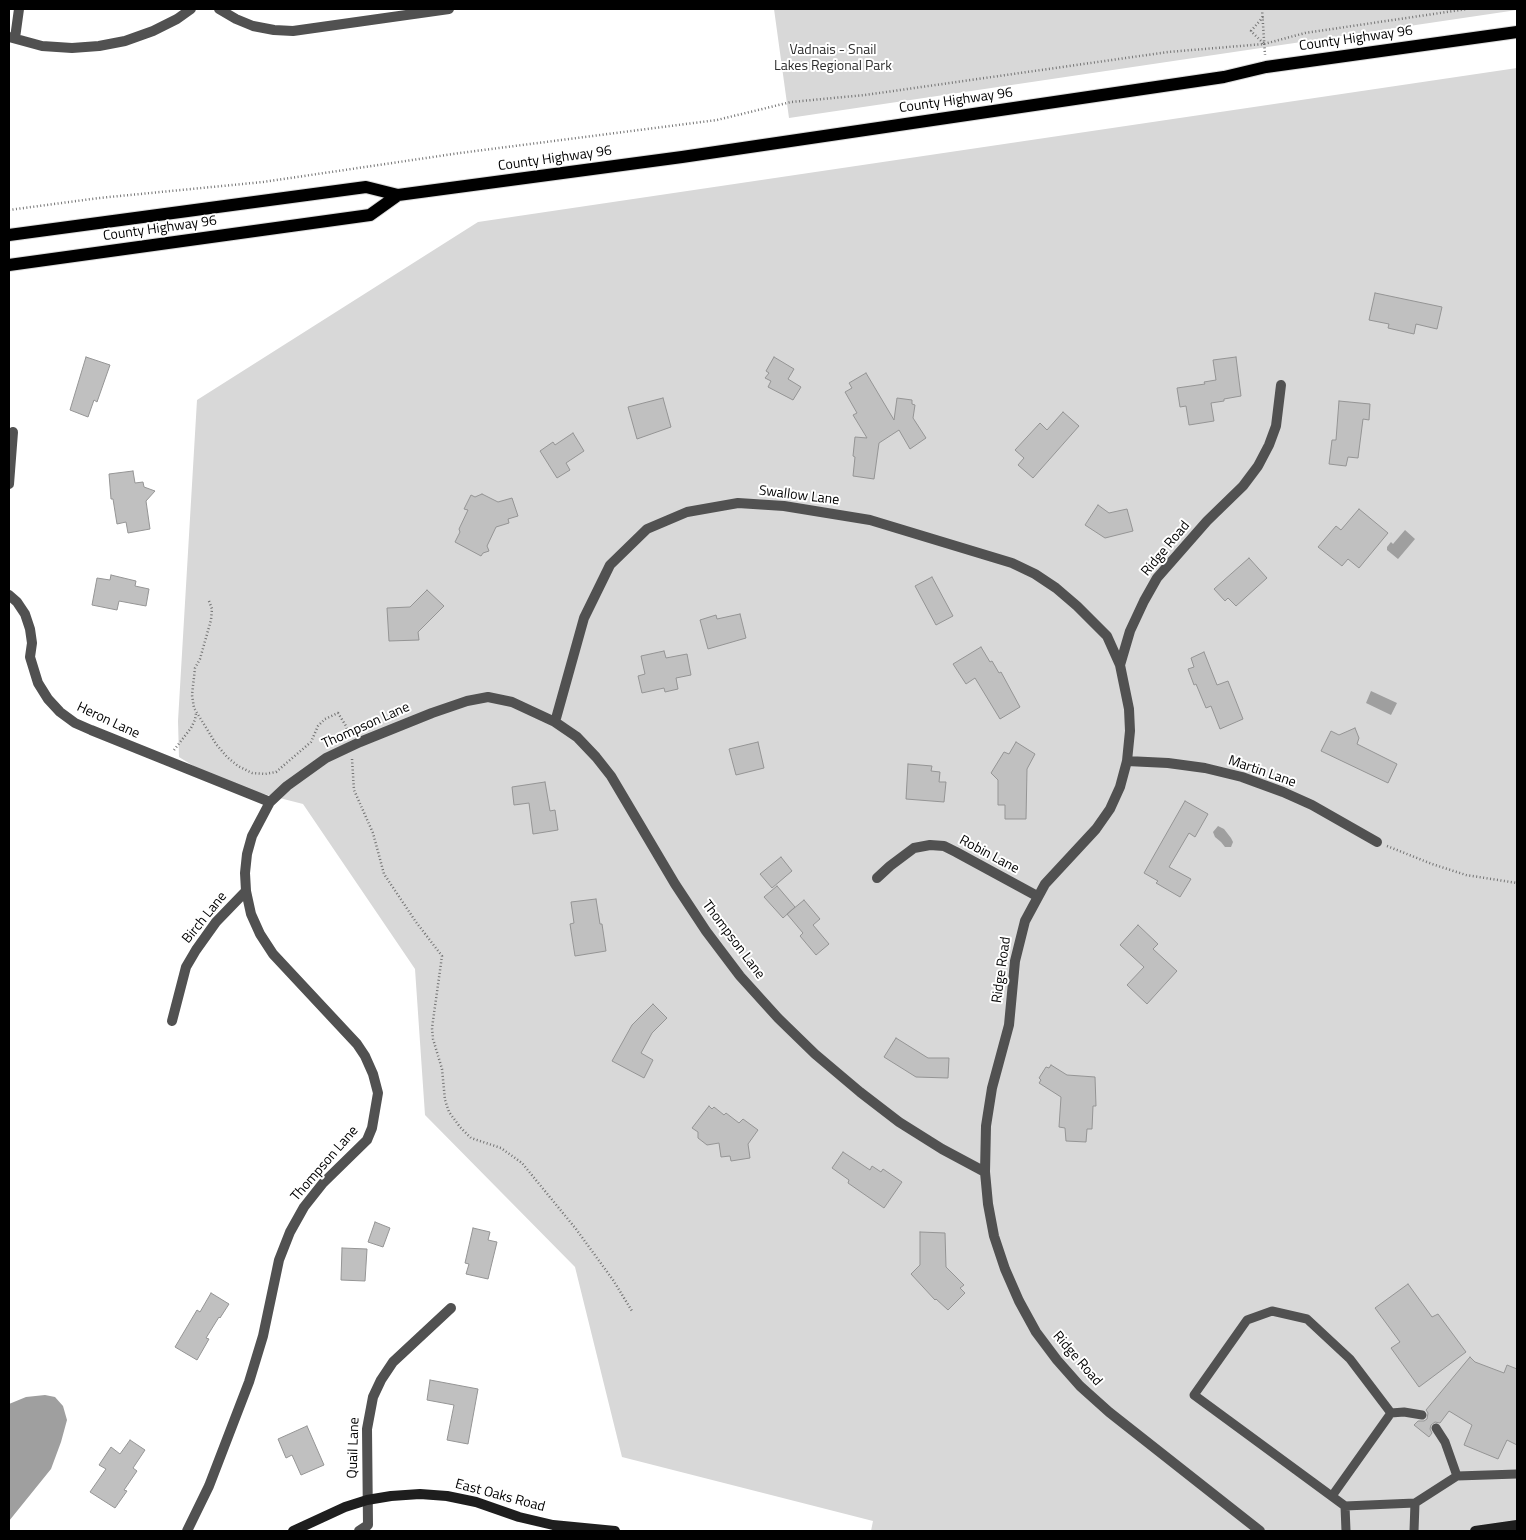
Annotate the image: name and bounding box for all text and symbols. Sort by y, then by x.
street label: County Highway 96 [1298,23,1414,55]
park label: Vadnais - Snail Lakes Regional Park [774,43,892,75]
street label: County Highway 96 [898,85,1014,117]
street label: County Highway 96 [497,143,613,175]
street label: County Highway 96 [102,213,218,245]
street label: Swallow Lane [758,483,840,509]
street label: Ridge Road [1138,518,1194,580]
street label: Heron Lane [74,699,142,743]
street label: Thompson Lane [320,699,412,753]
street label: Martin Lane [1226,753,1298,791]
street label: Robin Lane [956,832,1022,878]
street label: Birch Lane [179,889,231,947]
street label: Thompson Lane [698,897,768,983]
street label: Ridge Road [989,936,1015,1004]
street label: Thompson Lane [288,1123,362,1205]
street label: Ridge Road [1049,1328,1105,1390]
street label: Quail Lane [345,1417,363,1479]
street label: East Oaks Road [453,1476,547,1516]

